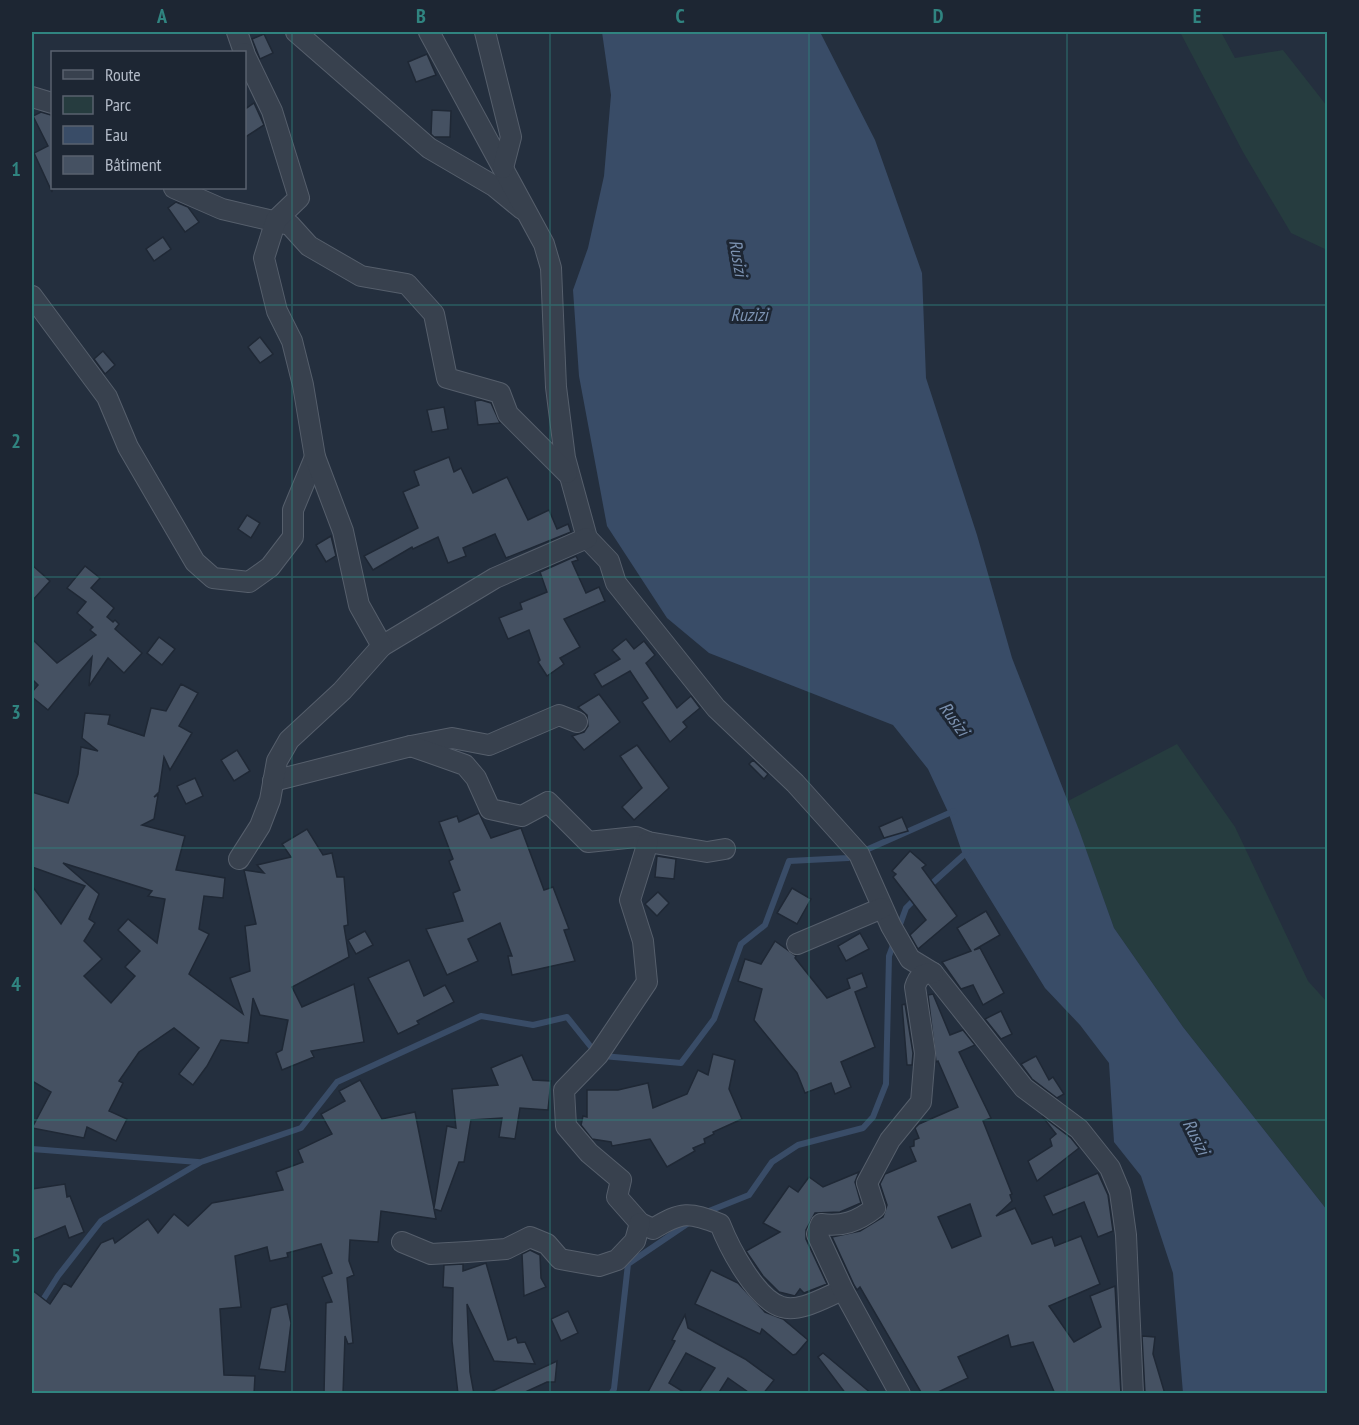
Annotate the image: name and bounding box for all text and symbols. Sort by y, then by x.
text: A [156,3,168,29]
text: B [416,3,426,29]
text: C [675,3,685,29]
text: D [933,3,944,29]
text: E [1193,3,1201,29]
legend [51,51,246,189]
text: Route [105,63,141,86]
text: Parc [105,93,132,116]
text: Eau [105,123,128,146]
text: Bâtiment [105,153,162,176]
text: 1 [11,156,21,182]
water label: Rusizi [724,238,753,280]
water label: Ruzizi [730,303,770,326]
text: 2 [11,428,21,454]
water label: Rusizi [934,697,976,742]
text: 3 [11,699,21,725]
text: 4 [11,971,21,997]
water label: Rusizi [1178,1115,1216,1160]
text: 5 [11,1243,21,1269]

